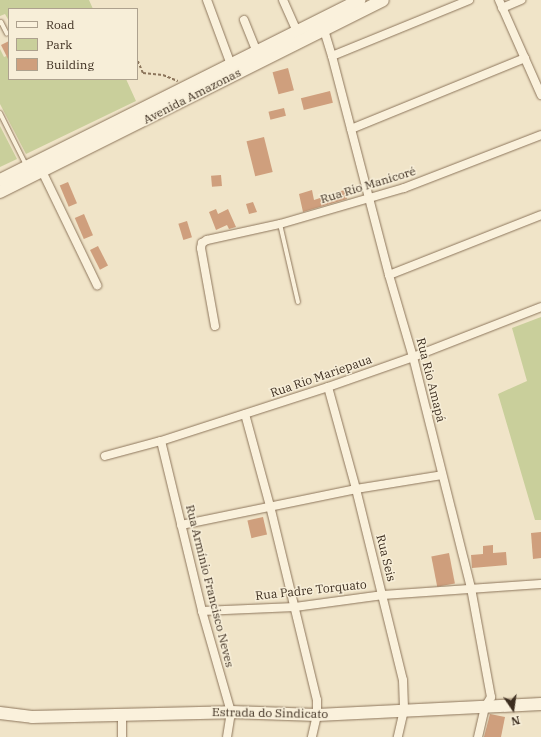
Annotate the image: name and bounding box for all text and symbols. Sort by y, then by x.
legend [8,8,138,80]
text: Road [46,17,75,32]
text: Park [46,37,72,52]
text: Building [46,57,94,72]
street label: Avenida Amazonas [141,65,243,127]
street label: Rua Rio Manicoré [318,164,418,206]
street label: Rua Rio Amapá [414,336,448,424]
street label: Rua Rio Mariepaua [268,352,374,400]
street label: Rua Armínio Francisco Neves [183,503,237,669]
street label: Rua Seis [373,533,399,583]
street label: Rua Padre Torquato [255,577,367,603]
north arrow [493,689,533,729]
street label: Estrada do Sindicato [212,705,328,721]
text: N [510,713,522,728]

